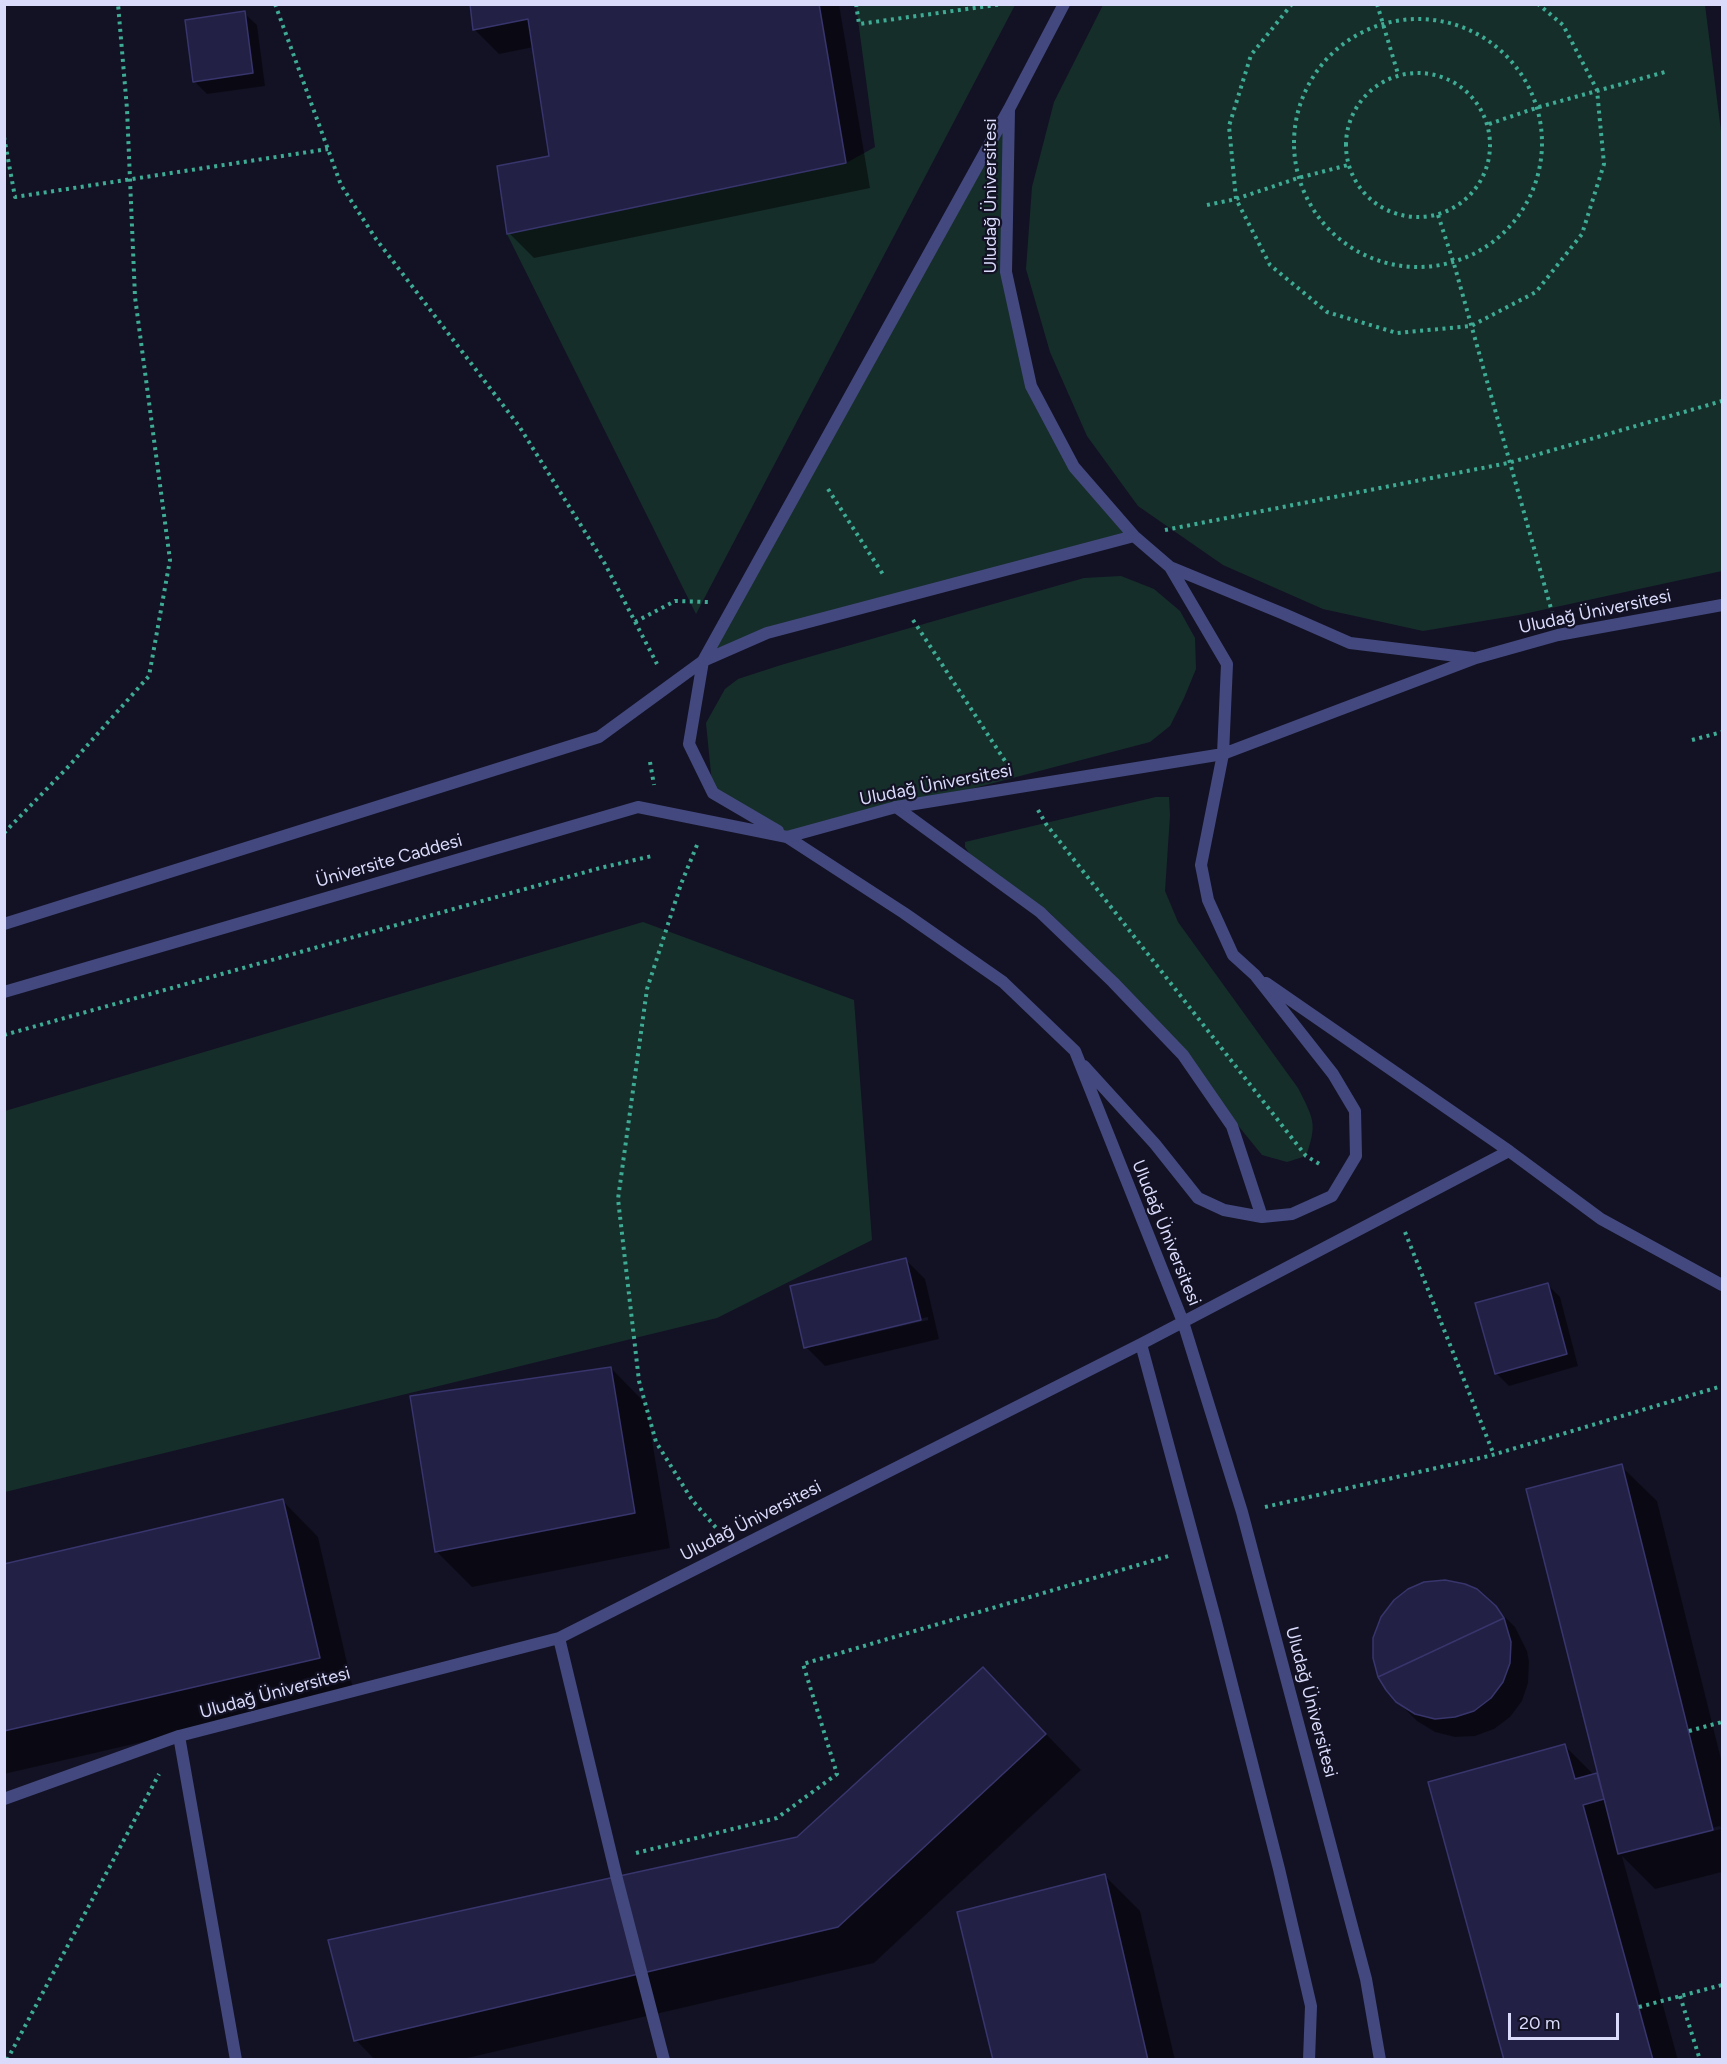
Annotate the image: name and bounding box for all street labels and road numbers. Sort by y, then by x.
street label: Uludağ Üniversitesi [980,118,1002,274]
street label: Uludağ Üniversitesi [1517,585,1673,639]
street label: Uludağ Üniversitesi [858,760,1014,810]
street label: Üniversite Caddesi [313,830,465,892]
street label: Uludağ Üniversitesi [1127,1157,1205,1309]
street label: Uludağ Üniversitesi [677,1476,825,1566]
street label: Uludağ Üniversitesi [1280,1624,1342,1780]
street label: Uludağ Üniversitesi [197,1662,353,1724]

